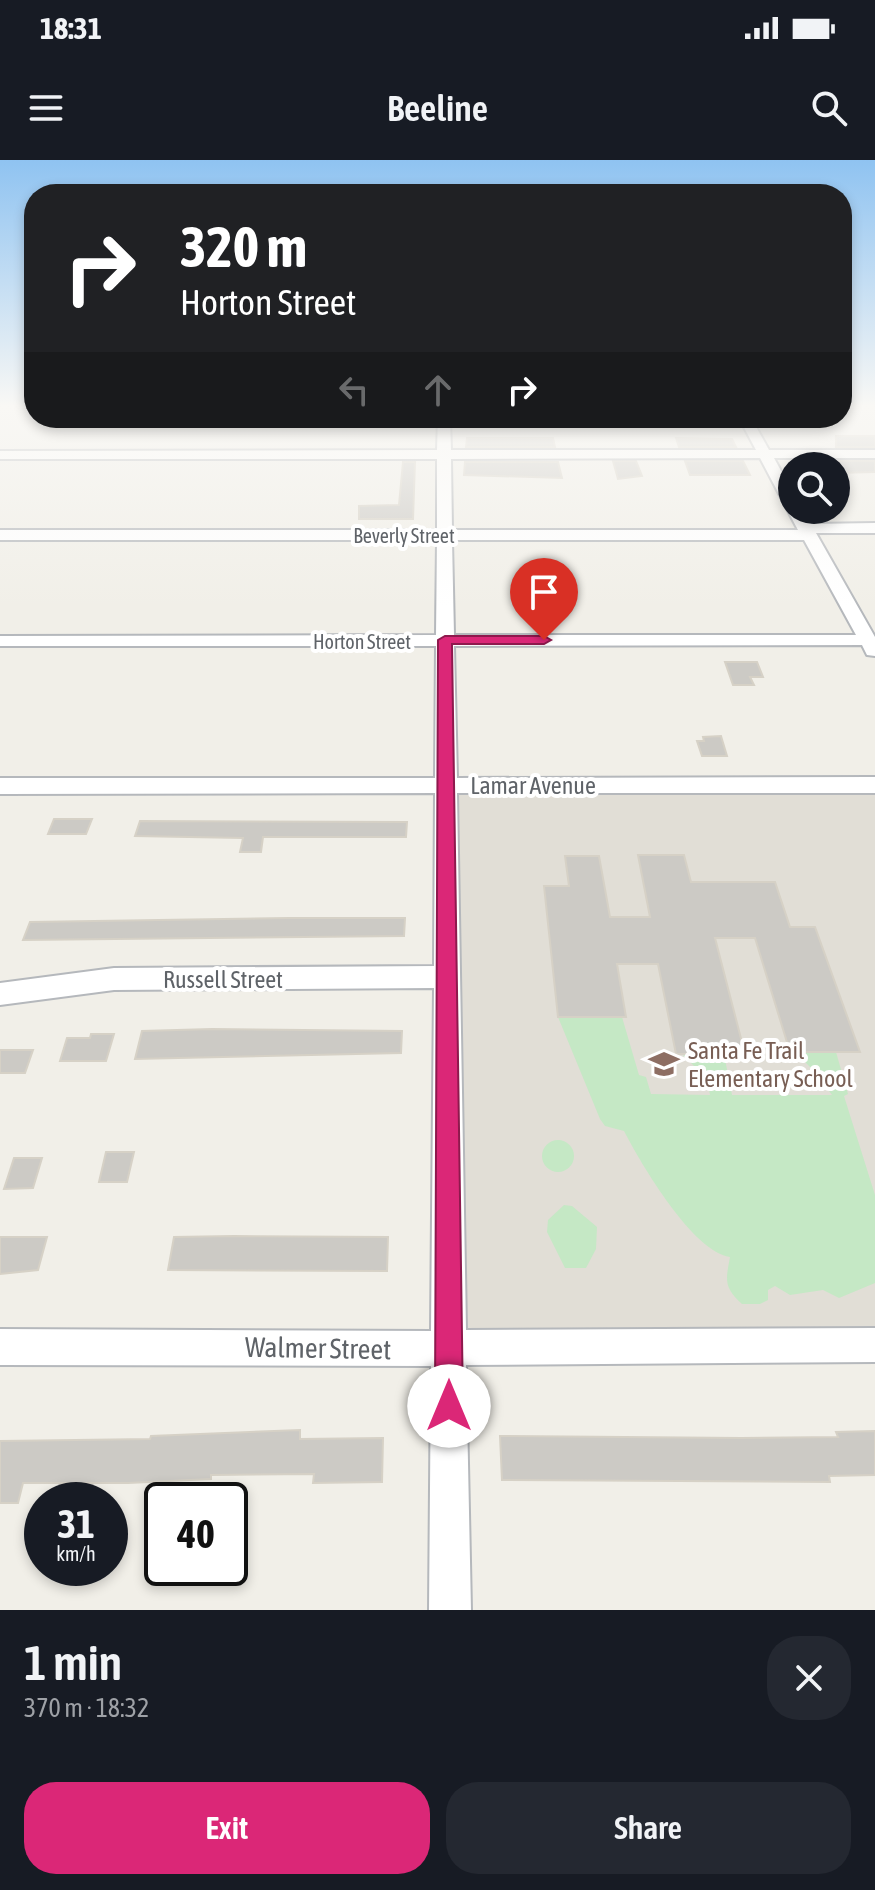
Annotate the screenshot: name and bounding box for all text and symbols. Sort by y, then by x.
text: 18:31 [40,11,102,45]
icon: menu [24,86,68,130]
icon: search [807,86,851,130]
text: Beeline [387,87,488,129]
text: 320 m [180,215,307,279]
icon: right [48,216,152,320]
text: Horton Street [180,281,356,323]
icon: left [332,368,376,412]
icon: ahead [416,368,460,412]
icon: right [500,368,544,412]
map controls [778,452,850,524]
button: search [778,452,850,524]
street label: Beverly Street [353,524,455,547]
pin [510,558,578,640]
icon: arrive [522,570,566,614]
street label: Horton Street [313,630,411,653]
street label: Lamar Avenue [470,772,596,799]
street label: Russell Street [163,966,283,993]
place label: Santa Fe Trail Elementary School [688,1037,854,1092]
school or university icon: Santa Fe Trail Elementary School [647,1047,681,1081]
street label: Walmer Street [245,1331,391,1365]
position arrow [407,1364,491,1448]
speed limit sign: 40 [144,1482,248,1586]
text: 31 [57,1501,95,1546]
text: km/h [56,1542,96,1565]
text: 1 min [24,1635,122,1690]
button: close [767,1636,851,1720]
text: 370 m · 18:32 [24,1693,149,1723]
button: Exit [24,1782,430,1874]
button: Share [446,1782,851,1874]

